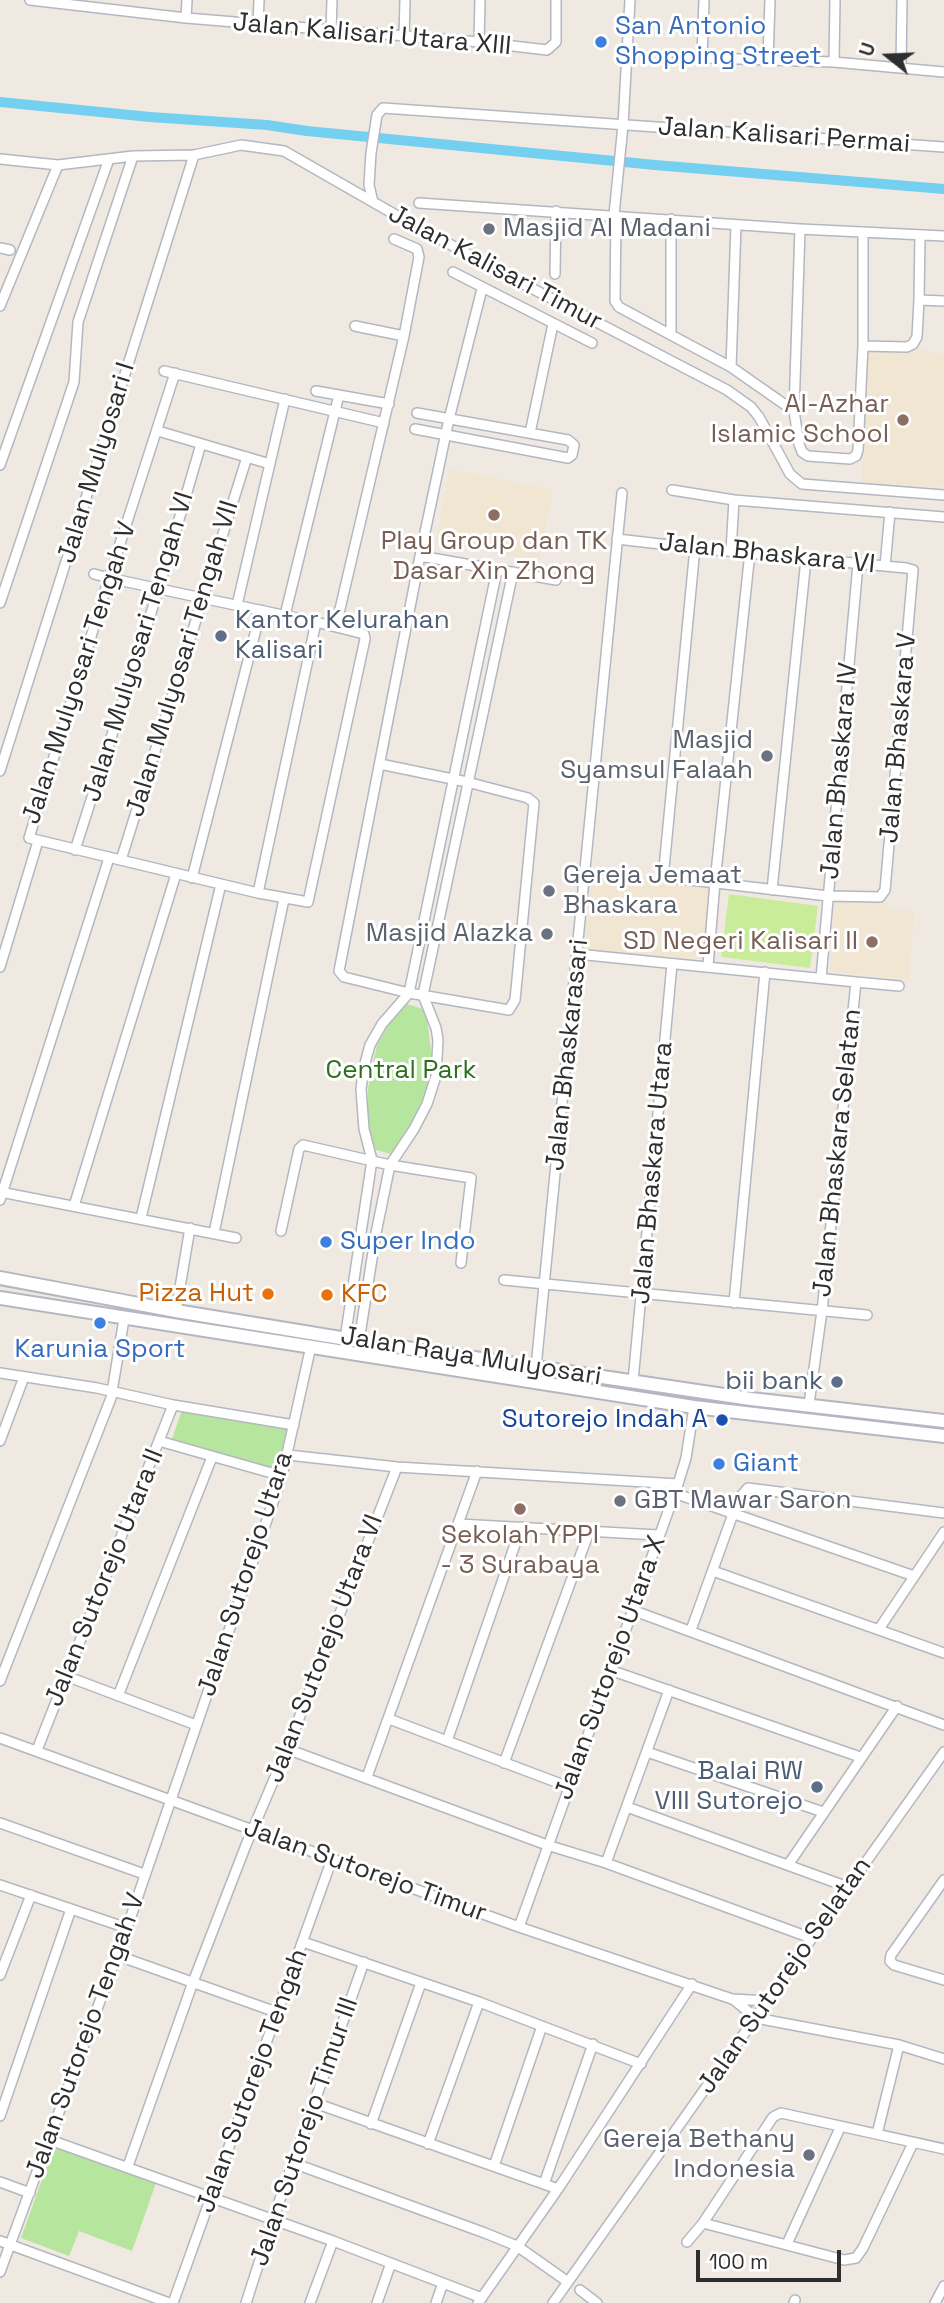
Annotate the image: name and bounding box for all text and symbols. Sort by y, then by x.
street label: Jalan Kalisari Utara XIII [231,7,513,63]
place label: San Antonio Shopping Street [615,11,822,72]
north arrow [853,21,923,91]
marker: San Antonio Shopping Street [593,34,609,50]
text: U [854,39,881,59]
street label: Jalan Kalisari Permai [657,112,911,160]
street label: Jalan Kalisari Timur [383,198,607,338]
place label: Masjid Al Madani [503,213,711,245]
marker: Masjid Al Madani [481,221,497,237]
street label: Jalan Mulyosari I [52,359,142,567]
place label: Al-Azhar Islamic School [711,389,889,450]
marker: Al-Azhar Islamic School [895,412,911,428]
street label: Jalan Mulyosari Tengah VI [77,488,201,806]
street label: Jalan Mulyosari Tengah VII [120,497,246,821]
marker: Play Group dan TK Dasar Xin Zhong [486,507,502,523]
street label: Jalan Mulyosari Tengah V [16,518,144,828]
place label: Play Group dan TK Dasar Xin Zhong [381,526,607,588]
street label: Jalan Bhaskara VI [657,527,877,581]
place label: Kantor Kelurahan Kalisari [235,605,450,666]
marker: Kantor Kelurahan Kalisari [213,628,229,644]
street label: Jalan Bhaskara V [874,632,924,844]
street label: Jalan Bhaskara IV [815,661,865,881]
place label: Masjid Syamsul Falaah [560,725,753,786]
marker: Masjid Syamsul Falaah [759,748,775,764]
place label: Gereja Jemaat Bhaskara [563,860,742,922]
marker: Gereja Jemaat Bhaskara [541,883,557,899]
place label: Masjid Alazka [366,918,533,950]
marker: Masjid Alazka [539,926,555,942]
place label: SD Negeri Kalisari II [623,926,858,958]
marker: SD Negeri Kalisari II [864,934,880,950]
street label: Jalan Bhaskarasari [540,938,596,1172]
street label: Jalan Bhaskara Selatan [807,1007,869,1299]
street label: Jalan Bhaskara Utara [626,1040,680,1306]
park label: Central Park [325,1055,477,1087]
place label: Super Indo [340,1226,476,1258]
marker: Super Indo [318,1234,334,1250]
place label: Pizza Hut [138,1278,254,1310]
place label: KFC [341,1279,387,1311]
marker: Pizza Hut [260,1286,276,1302]
marker: KFC [319,1287,335,1303]
marker: Karunia Sport [92,1315,108,1331]
street label: Jalan Raya Mulyosari [338,1321,604,1393]
place label: Karunia Sport [15,1334,185,1366]
place label: bii bank [725,1366,823,1398]
marker: bii bank [829,1374,845,1390]
place label: Sutorejo Indah A [502,1404,708,1436]
marker: Sutorejo Indah A [714,1412,730,1428]
street label: Jalan Sutorejo Utara II [39,1445,171,1711]
street label: Jalan Sutorejo Utara [192,1448,300,1700]
place label: Giant [733,1448,799,1480]
marker: Giant [711,1456,727,1472]
place label: GBT Mawar Saron [634,1485,851,1517]
marker: GBT Mawar Saron [612,1493,628,1509]
marker: Sekolah YPPI - 3 Surabaya [512,1501,528,1517]
street label: Jalan Sutorejo Utara VI [259,1511,391,1787]
place label: Sekolah YPPI - 3 Surabaya [440,1520,600,1582]
street label: Jalan Sutorejo Utara X [549,1532,673,1804]
place label: Balai RW VIII Sutorejo [655,1756,803,1817]
marker: Balai RW VIII Sutorejo [809,1779,825,1795]
street label: Jalan Sutorejo Timur [239,1813,491,1929]
street label: Jalan Sutorejo Selatan [691,1852,879,2100]
street label: Jalan Sutorejo Tengah V [20,1889,152,2183]
street label: Jalan Sutorejo Tengah [191,1945,315,2217]
street label: Jalan Sutorejo Timur III [244,1994,366,2270]
place label: Gereja Bethany Indonesia [603,2124,795,2186]
marker: Gereja Bethany Indonesia [801,2147,817,2163]
scale bar [699,2236,844,2280]
text: 100 m [709,2248,768,2275]

